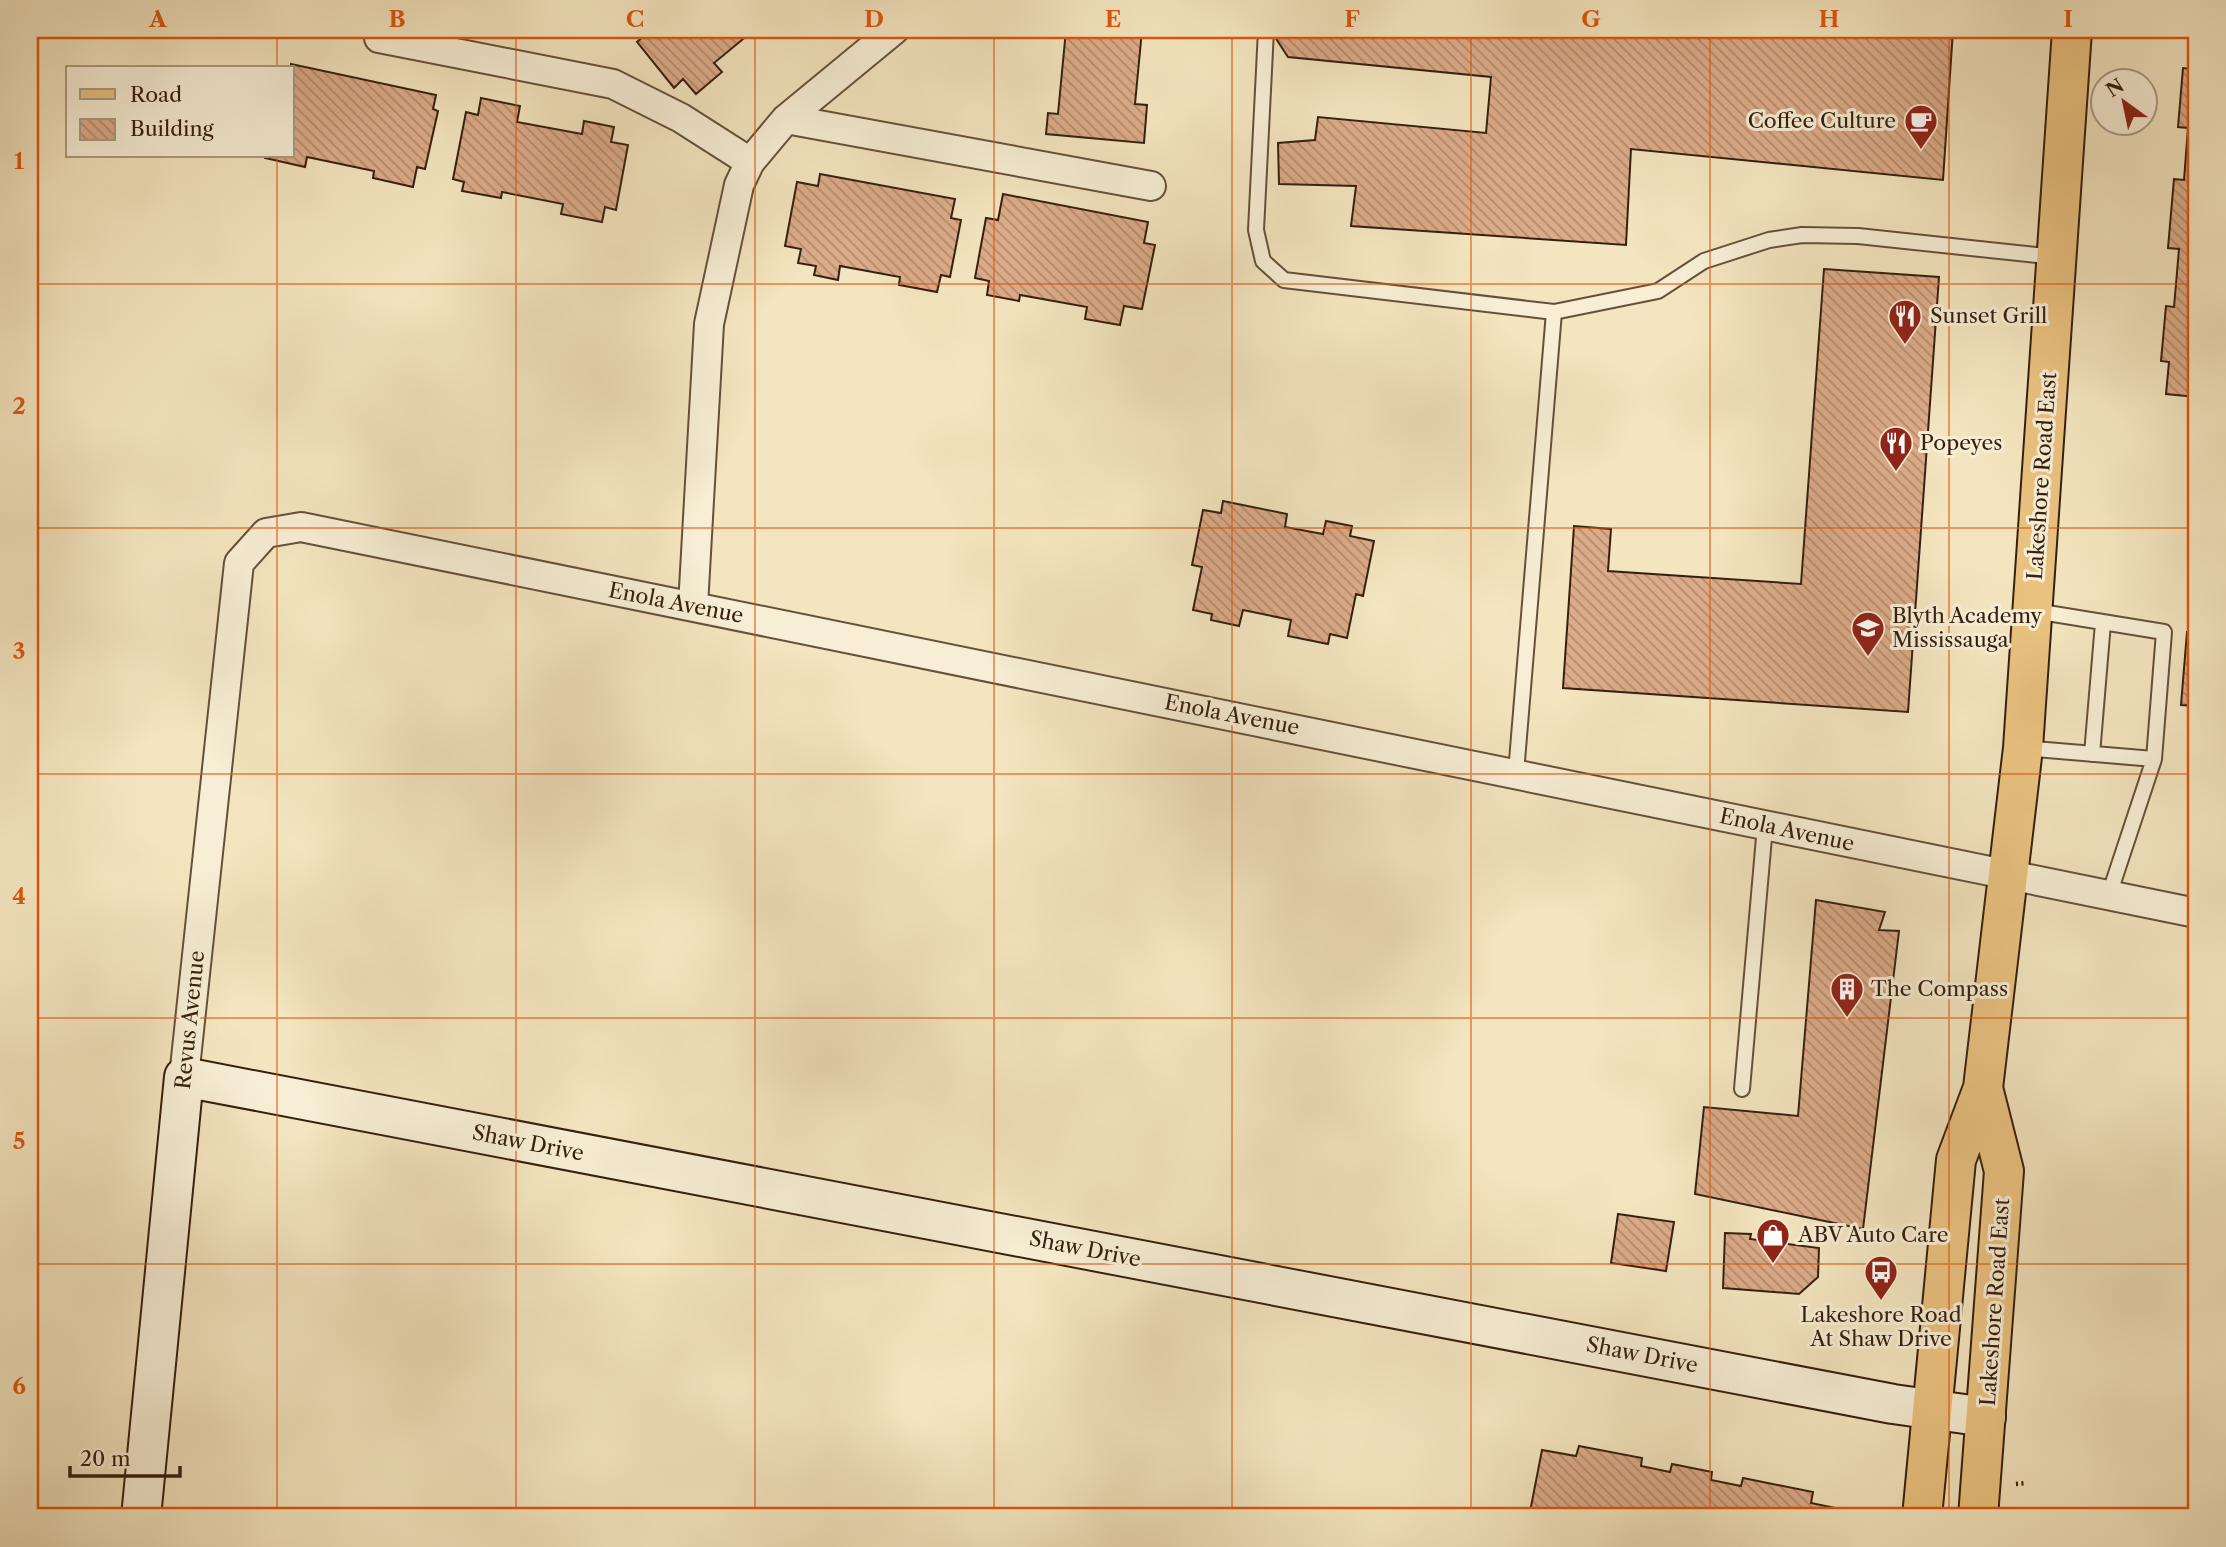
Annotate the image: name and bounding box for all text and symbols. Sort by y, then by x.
text: A [148,5,168,33]
text: B [388,5,406,33]
text: C [626,5,644,33]
text: D [864,5,884,33]
text: E [1105,5,1121,33]
text: F [1344,5,1360,33]
text: G [1581,5,1601,33]
text: H [1819,5,1840,33]
text: I [2063,5,2073,33]
legend [66,66,294,158]
north arrow [2090,66,2160,136]
text: N [2102,74,2128,102]
text: Road [130,82,182,107]
cafe icon: Coffee Culture [1902,102,1940,151]
place label: Coffee Culture [1748,108,1896,133]
text: Building [130,116,215,141]
text: 1 [14,147,25,175]
restaurant icon: Sunset Grill [1886,297,1924,346]
place label: Sunset Grill [1930,303,2047,328]
street label: Lakeshore Road East [2022,371,2061,581]
text: 2 [12,392,26,420]
restaurant icon: Popeyes [1877,424,1915,473]
place label: Popeyes [1920,430,2003,455]
street label: Enola Avenue [606,577,746,628]
place label: Blyth Academy Mississauga [1892,603,2043,652]
school or university icon: Blyth Academy Mississauga [1849,609,1887,658]
text: 3 [13,637,26,665]
street label: Enola Avenue [1162,689,1302,740]
street label: Enola Avenue [1718,803,1857,856]
text: 4 [12,882,26,910]
street label: Revus Avenue [170,949,209,1091]
building icon: The Compass [1828,970,1866,1019]
place label: The Compass [1871,976,2008,1001]
street label: Shaw Drive [470,1119,586,1166]
text: 5 [13,1127,25,1155]
street label: Lakeshore Road East [1975,1197,2014,1407]
shop icon: ABV Auto Care [1754,1216,1792,1265]
place label: ABV Auto Care [1797,1222,1949,1247]
street label: Shaw Drive [1027,1225,1143,1272]
bus stop icon: Lakeshore Road At Shaw Drive [1862,1253,1900,1302]
place label: Lakeshore Road At Shaw Drive [1801,1302,1962,1351]
street label: Shaw Drive [1584,1331,1700,1378]
text: 6 [12,1372,26,1400]
scale bar [70,1435,180,1479]
text: 20 m [80,1446,131,1471]

